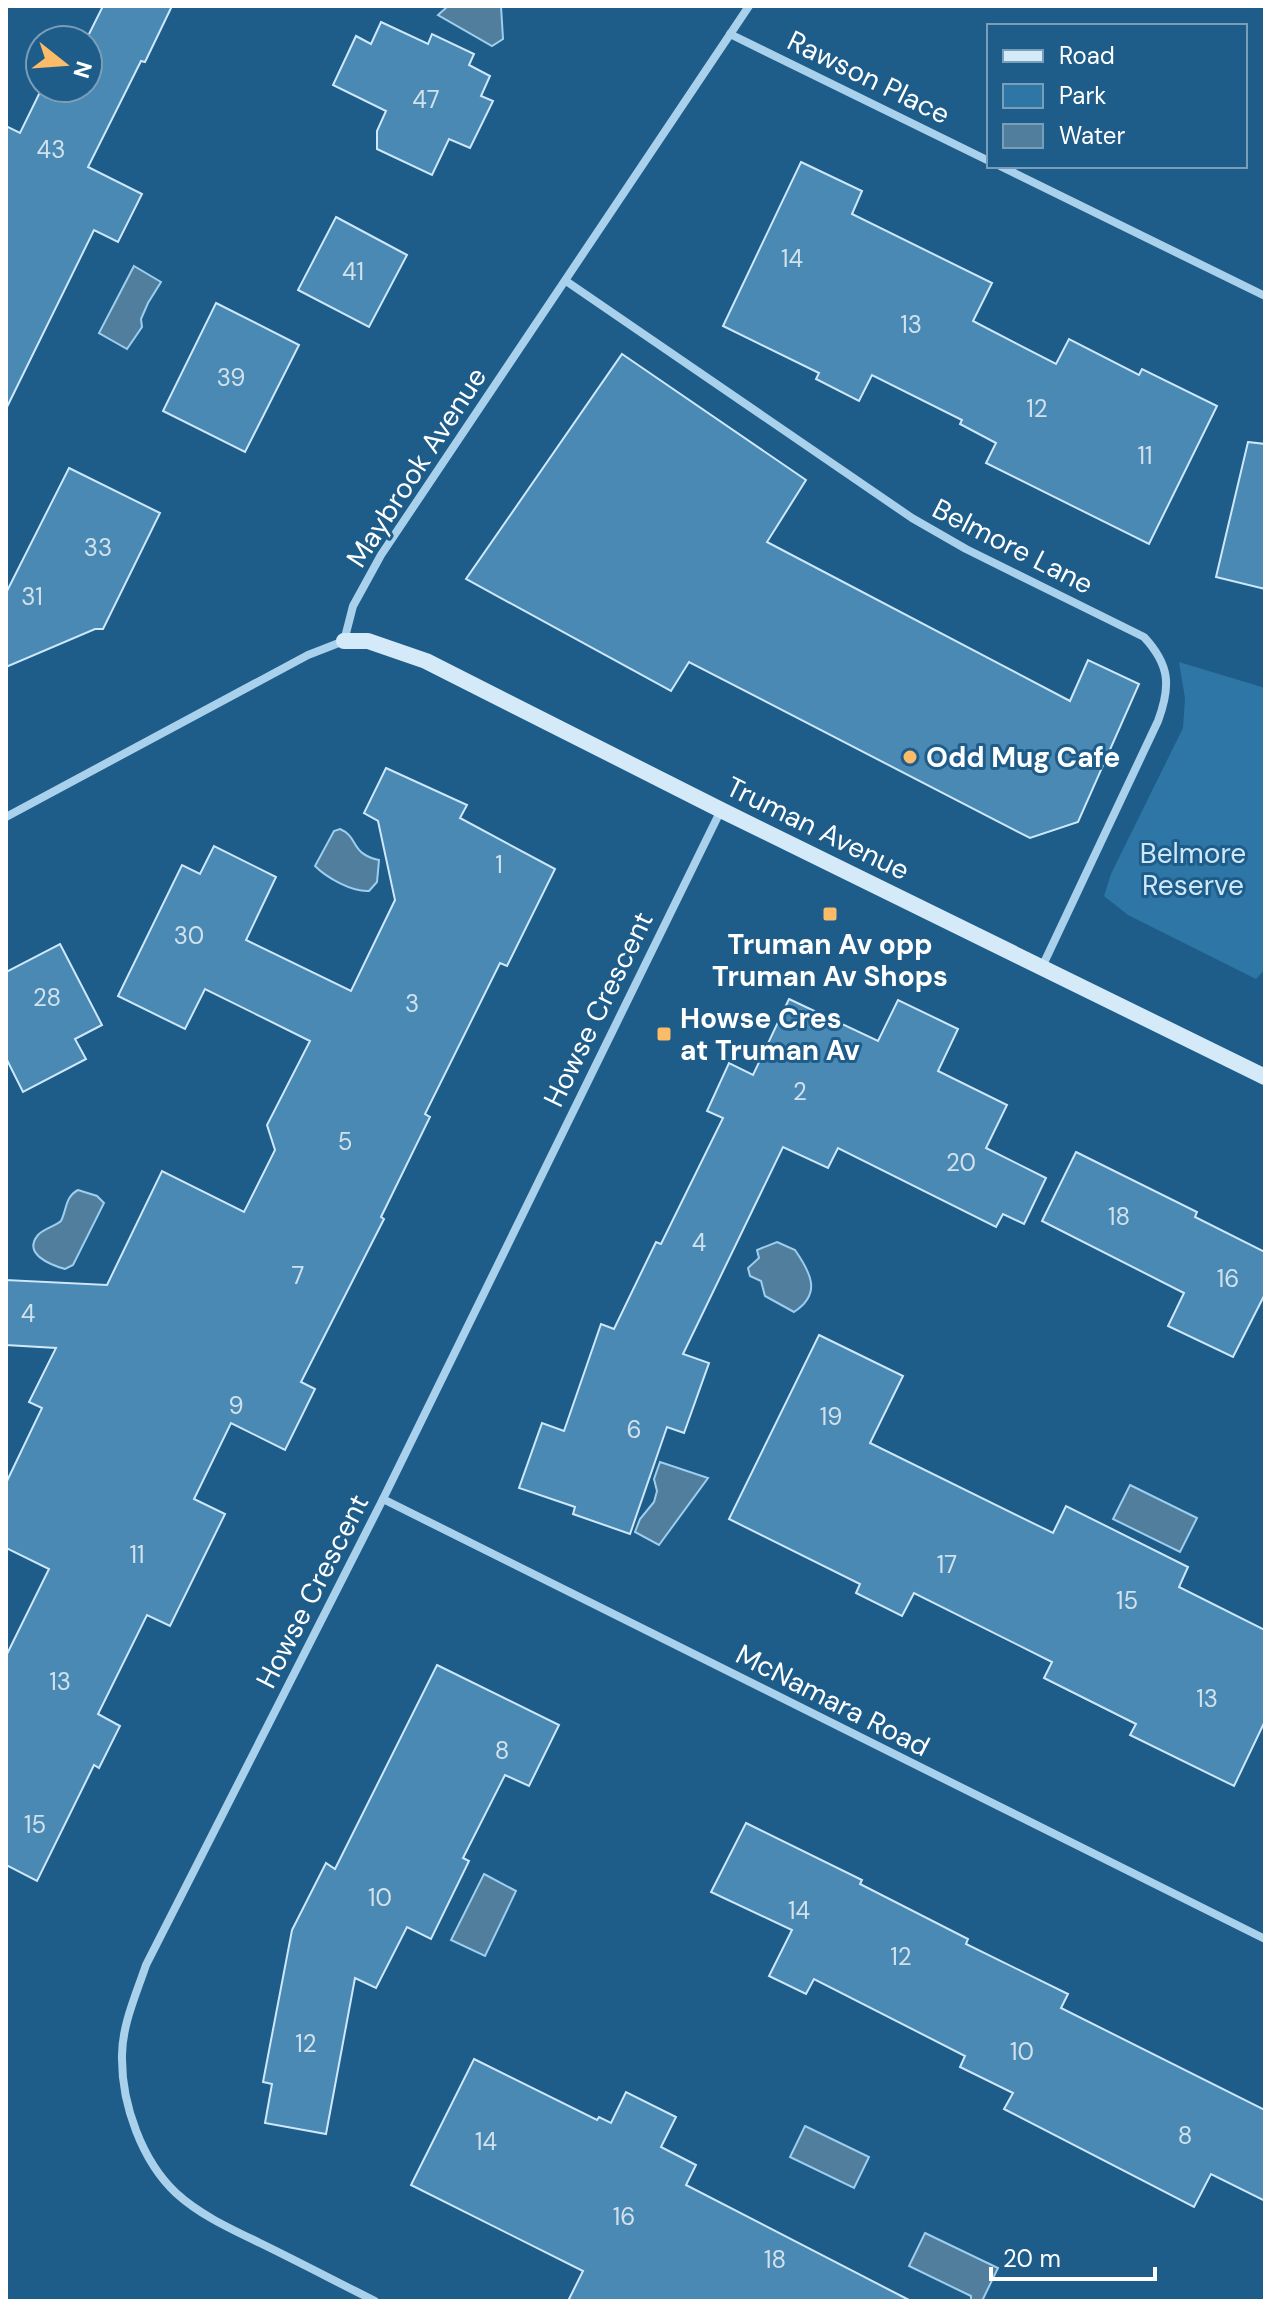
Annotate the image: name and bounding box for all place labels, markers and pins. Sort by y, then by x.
place label: Odd Mug Cafe [926,739,1120,776]
marker: Odd Mug Cafe [901,748,919,766]
marker: Truman Av opp Truman Av Shops [821,905,839,923]
place label: Truman Av opp Truman Av Shops [712,926,948,995]
place label: Howse Cres at Truman Av [680,1000,860,1069]
marker: Howse Cres at Truman Av [655,1025,673,1043]

